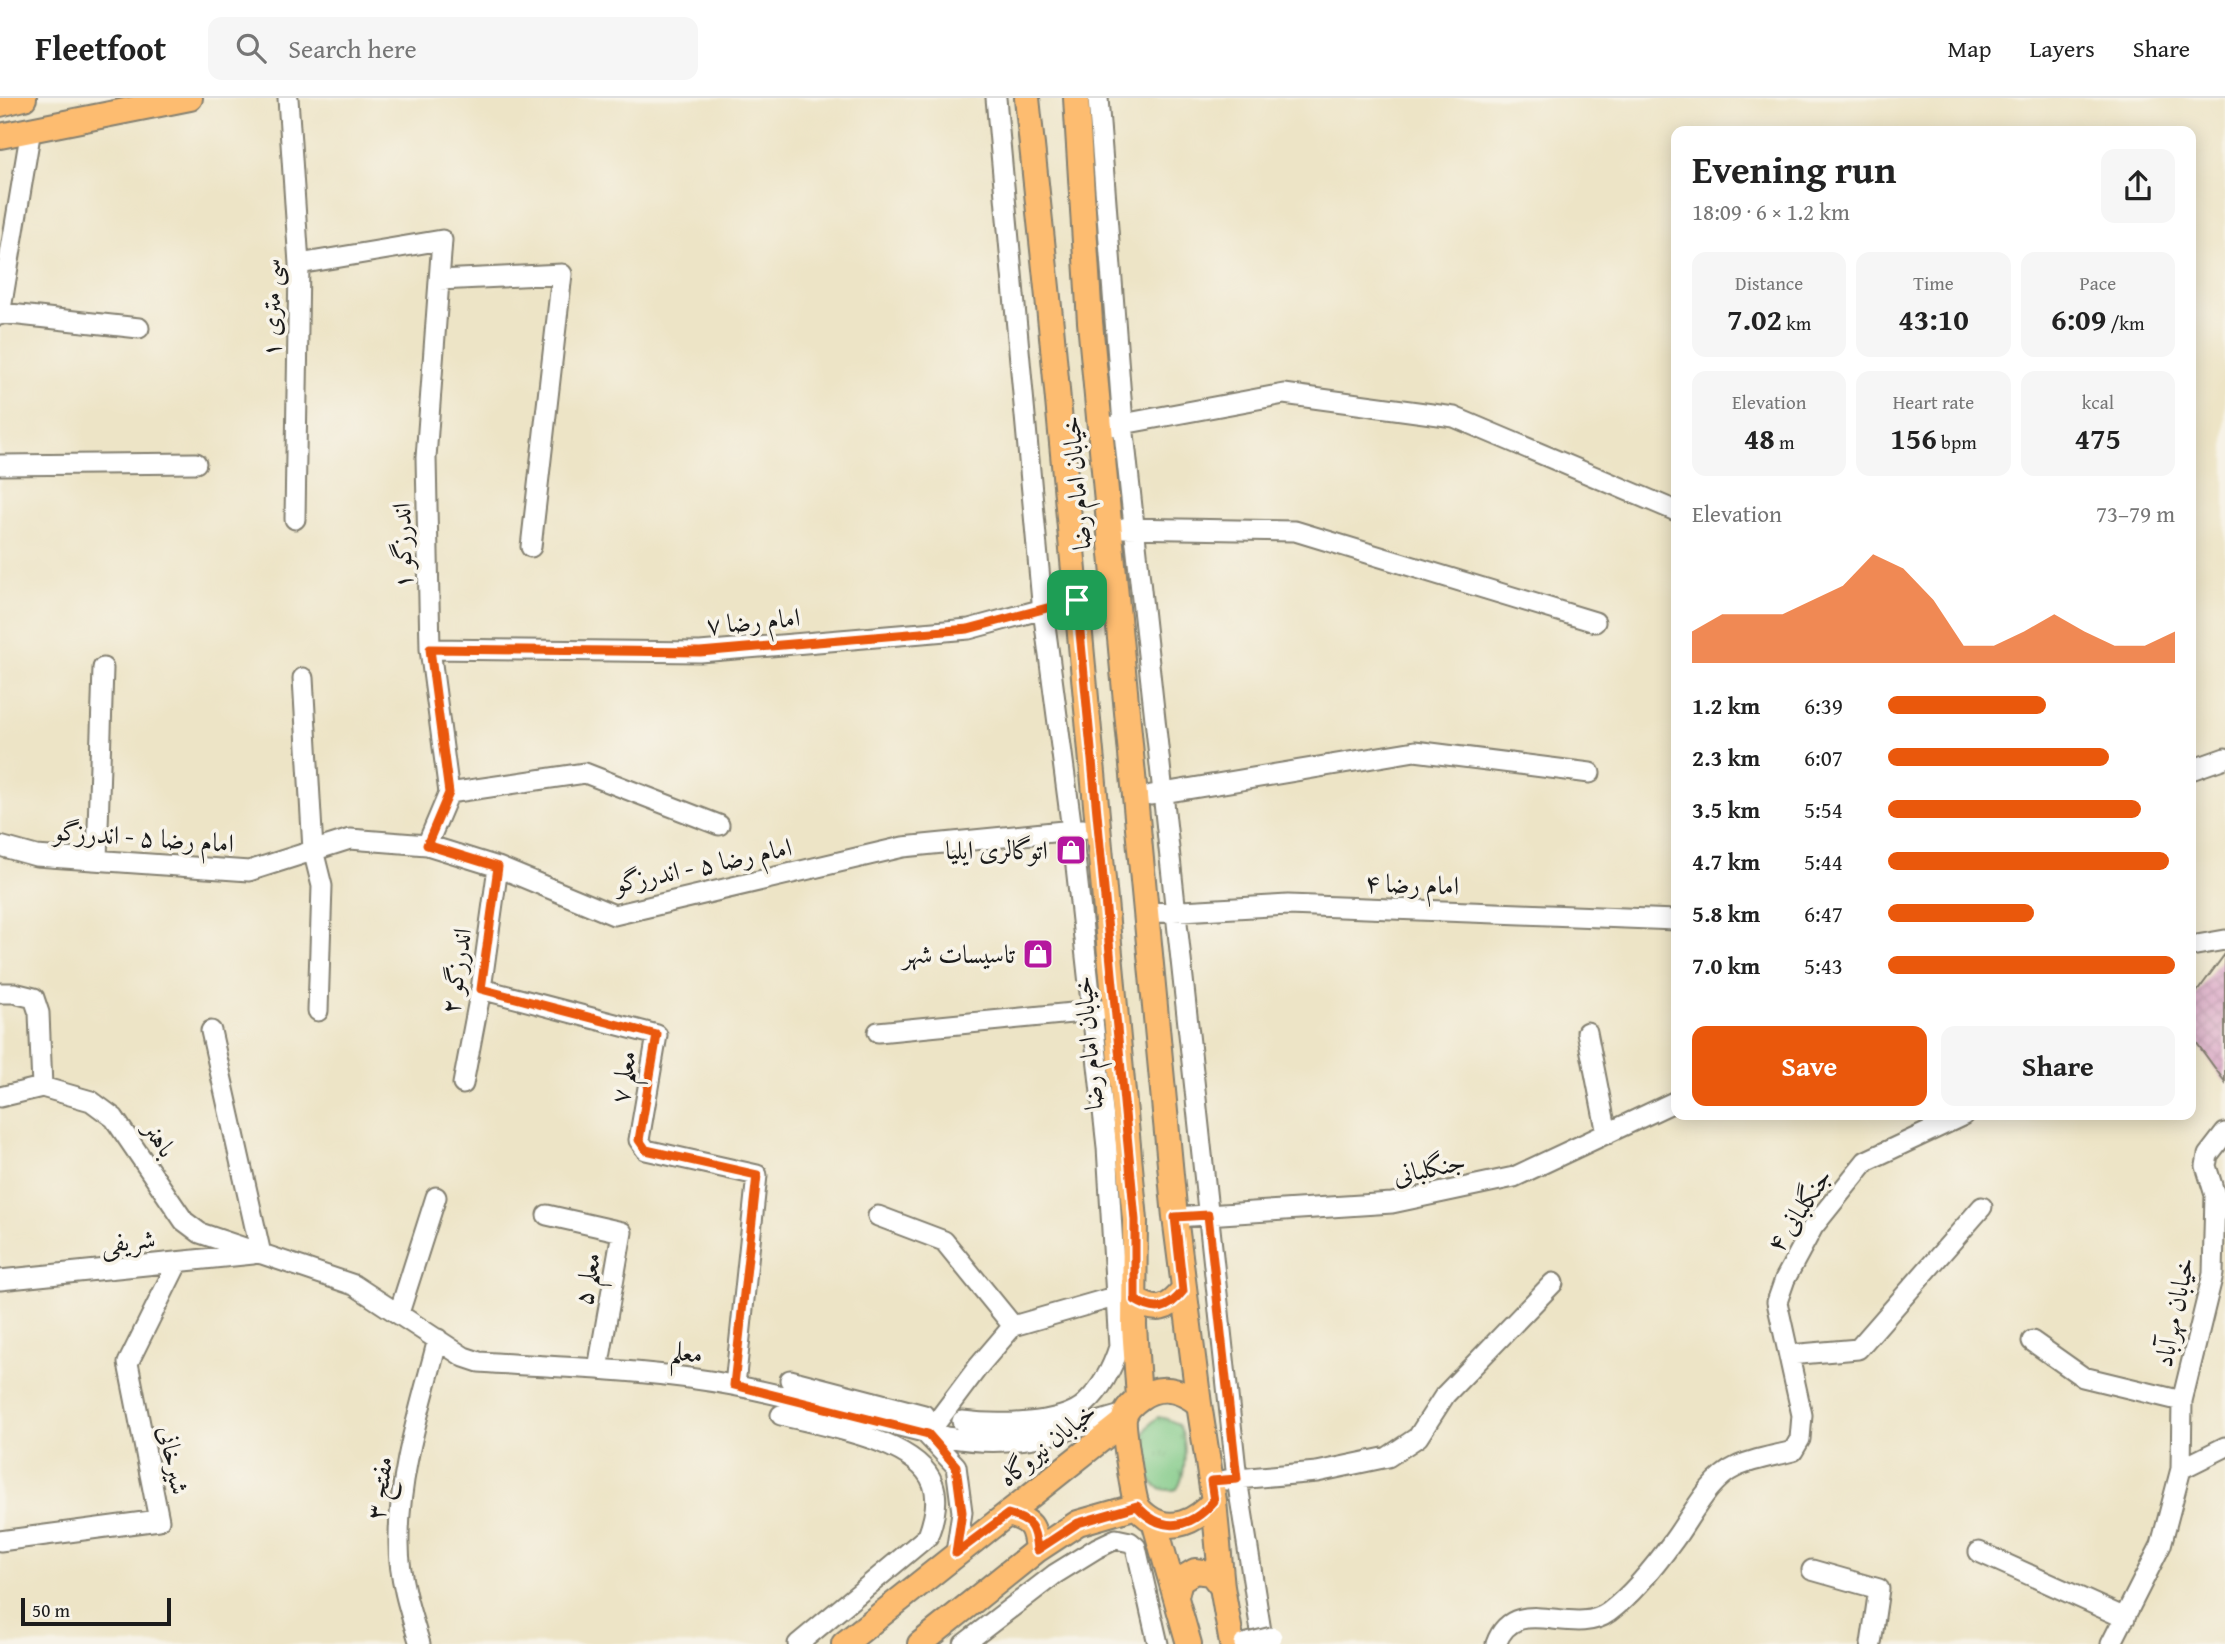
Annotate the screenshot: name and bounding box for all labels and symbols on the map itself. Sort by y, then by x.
street label: سی متری ۱ [251,259,290,357]
street label: خیابان امام رضا [1050,414,1105,552]
street label: اندرزگو ۱ [381,502,422,590]
pin [1047,570,1107,630]
street label: امام رضا ۷ [704,597,802,648]
street label: امام رضا ۵ - اندرزگو [49,811,235,866]
street label: امام رضا ۵ - اندرزگو [608,827,796,907]
place label: اتوگالری ایلیا [945,830,1048,869]
shop icon: اتوگالری ایلیا [1054,833,1088,867]
street label: امام رضا ۴ [1364,862,1460,909]
street label: اندرزگو ۲ [429,925,482,1017]
place label: تاسیسات شهر [900,934,1016,973]
shop icon: تاسیسات شهر [1021,937,1055,971]
street label: خیابان امام رضا [1062,974,1117,1112]
street label: معلم ۷ [599,1048,653,1107]
street label: باهنر [132,1110,187,1165]
street label: جنگلبانی [1389,1141,1469,1194]
street label: جنگلبانی ۴ [1756,1160,1841,1260]
street label: شریفی [99,1218,157,1263]
street label: معلم ۵ [563,1249,617,1310]
street label: خیابان مهرآباد [2143,1253,2204,1371]
street label: معلم [668,1330,705,1380]
street label: خیابان نیروگاه [989,1392,1104,1495]
street label: شیرخانی [149,1422,200,1498]
street label: مفتح ۳ [355,1454,407,1523]
scale bar [21,1595,172,1627]

